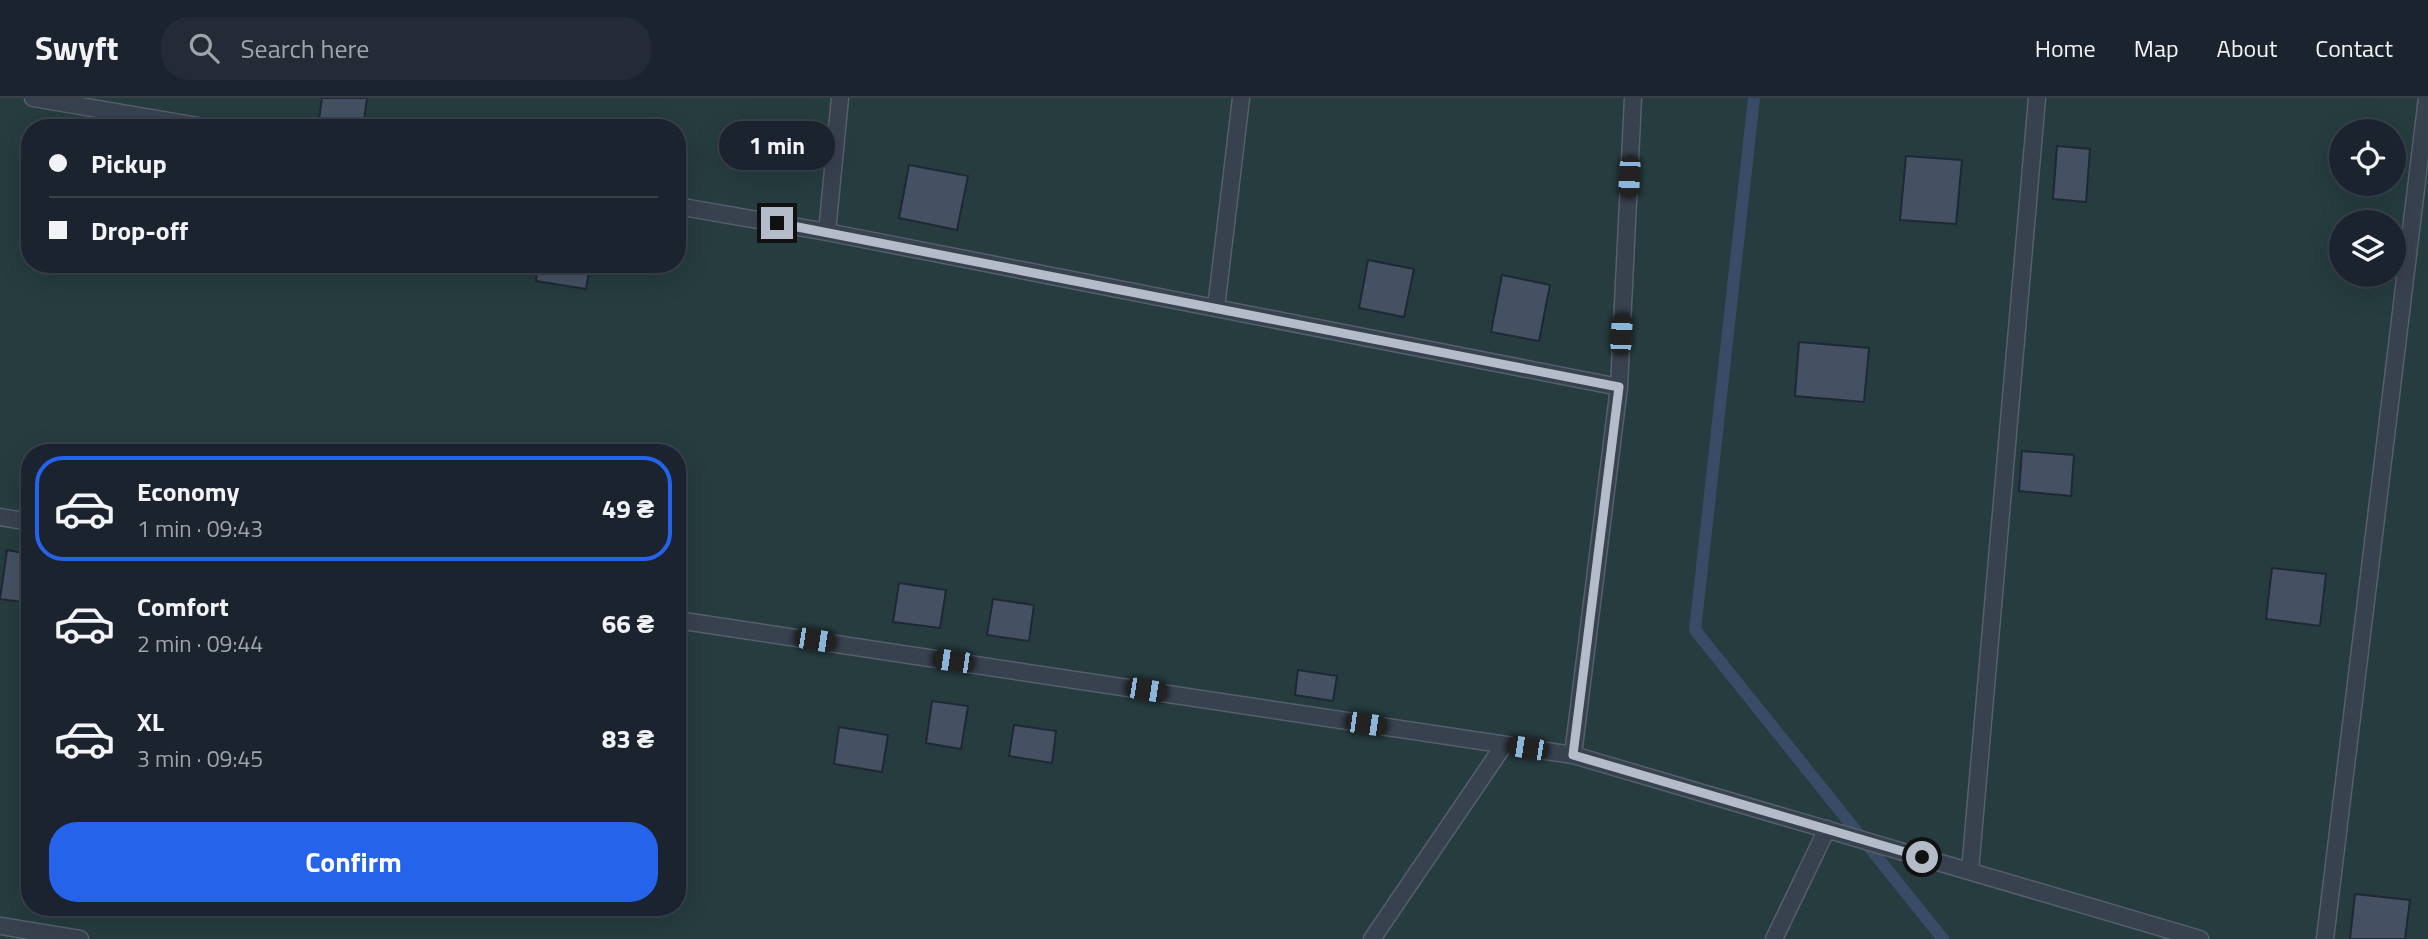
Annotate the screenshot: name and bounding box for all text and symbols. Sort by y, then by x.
search box [161,17,651,80]
text: Swyft [35,23,119,73]
icon: search [185,29,223,67]
text: Search here [241,29,369,68]
text: Home [2035,30,2096,66]
text: Map [2134,30,2179,66]
text: About [2217,30,2277,66]
text: Contact [2315,30,2393,66]
map controls [2329,119,2406,287]
button: locate [2329,119,2406,196]
callout: 1 min [719,122,835,170]
text: 1 min [749,128,805,163]
text: Pickup [91,144,167,183]
car [1618,155,1641,199]
route end [761,207,793,239]
button: layers [2329,210,2406,287]
text: Drop-off [91,211,188,250]
car [1610,312,1633,356]
text: Economy [137,472,239,511]
icon: car [53,477,116,540]
text: 49 ₴ [602,489,654,528]
text: 1 min · 09:43 [137,511,263,546]
text: Comfort [137,587,229,626]
icon: car [53,592,116,655]
text: 66 ₴ [602,604,654,643]
text: 2 min · 09:44 [137,626,263,661]
car [793,626,838,654]
car [931,648,976,674]
car [1124,676,1169,704]
text: XL [137,702,164,741]
icon: car [53,707,116,770]
car [1344,711,1389,737]
text: 83 ₴ [602,719,654,758]
car [1505,734,1550,762]
text: 3 min · 09:45 [137,741,263,776]
button: Confirm [49,822,658,902]
route start [1906,841,1938,873]

